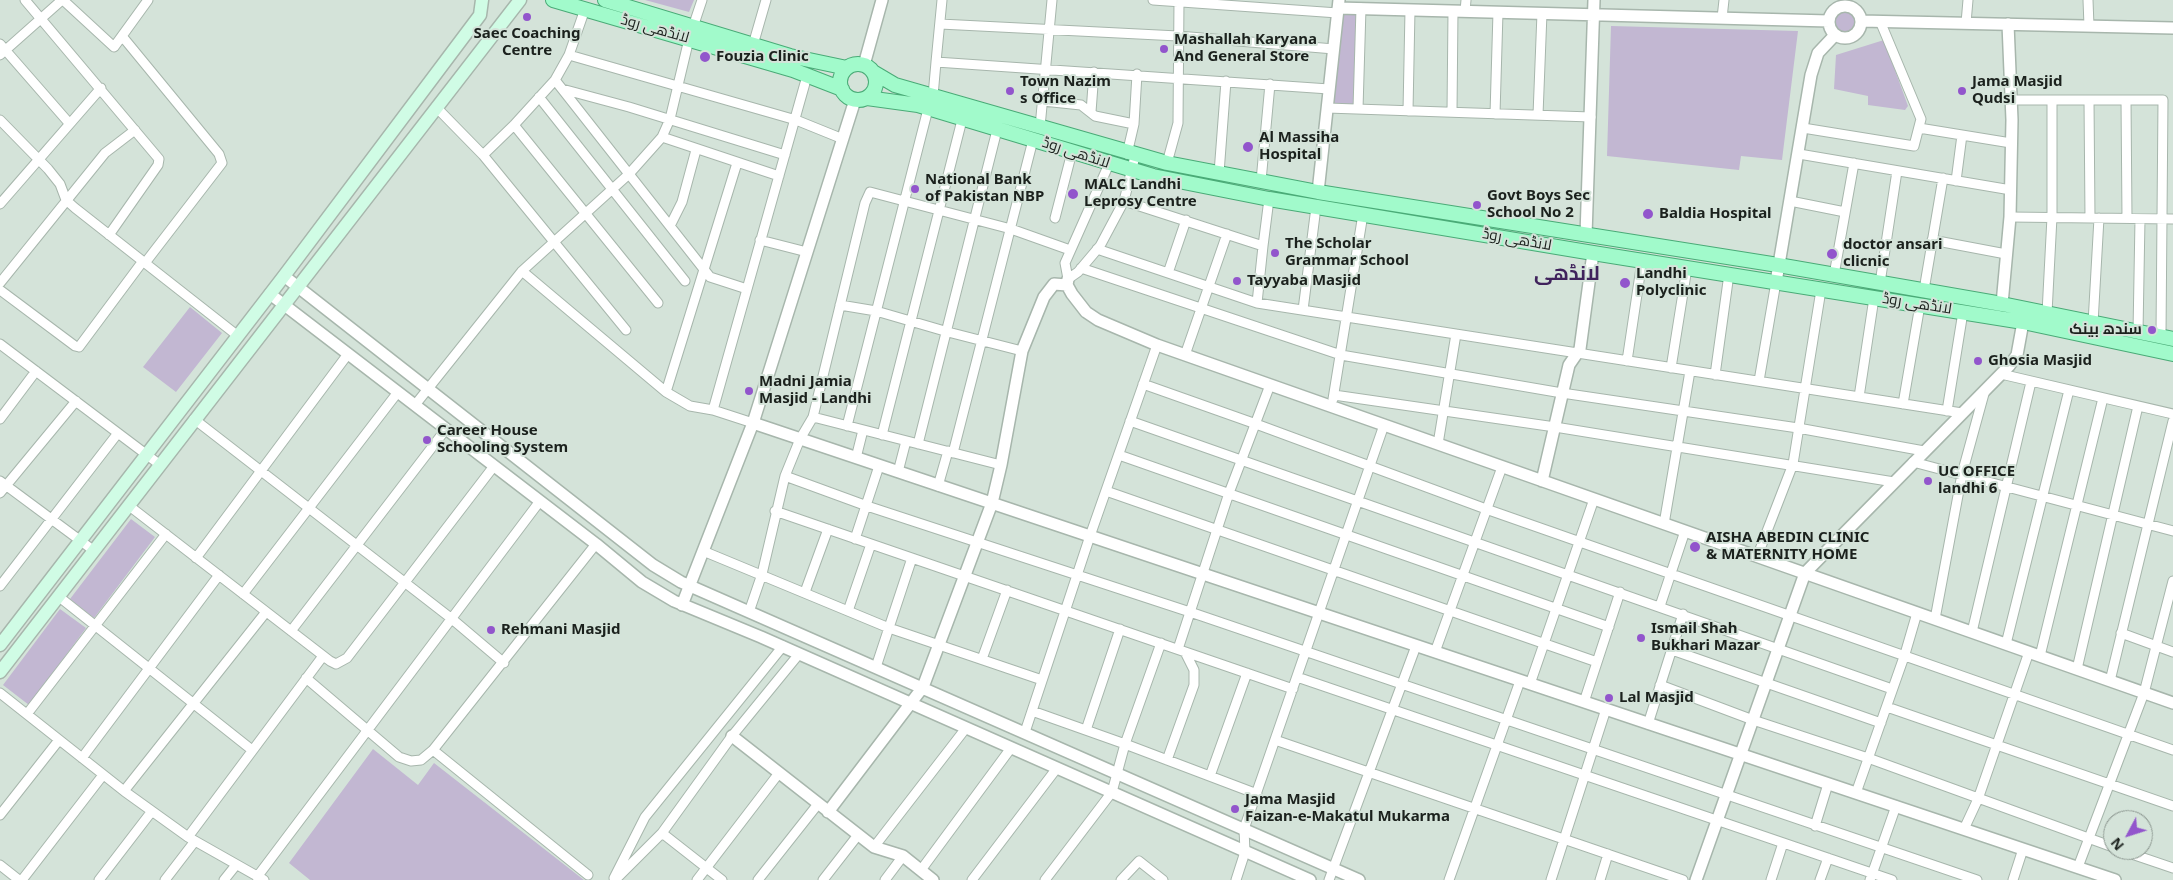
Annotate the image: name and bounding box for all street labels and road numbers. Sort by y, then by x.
street label: لانڈھی روڈ [619,11,691,47]
street label: لانڈھی روڈ [1040,134,1112,172]
street label: لانڈھی روڈ [1481,225,1553,255]
street label: لانڈھی روڈ [1881,290,1953,318]

